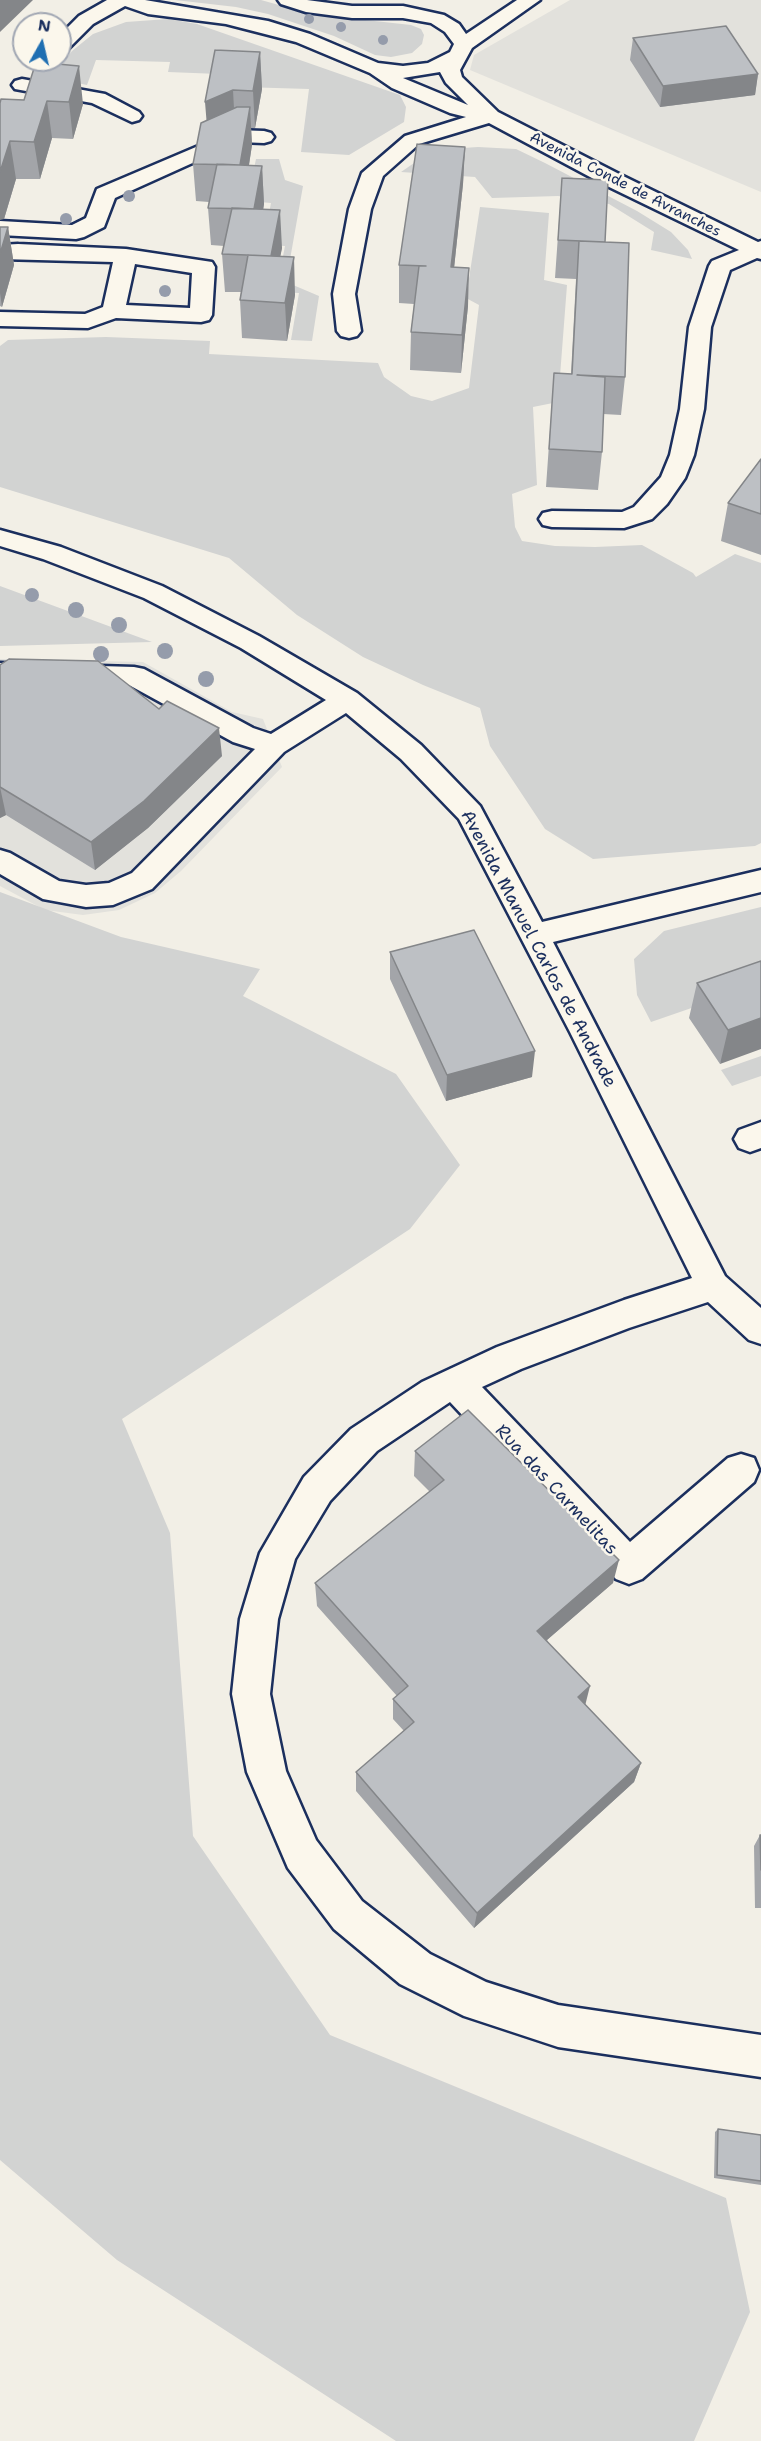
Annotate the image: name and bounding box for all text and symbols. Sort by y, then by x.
north arrow [12,12,72,72]
text: N [37,14,52,37]
street label: Avenida Conde de Avranches [526,129,724,241]
street label: Avenida Manuel Carlos de Andrade [455,807,621,1091]
street label: Rua das Carmelitas [490,1420,622,1560]

